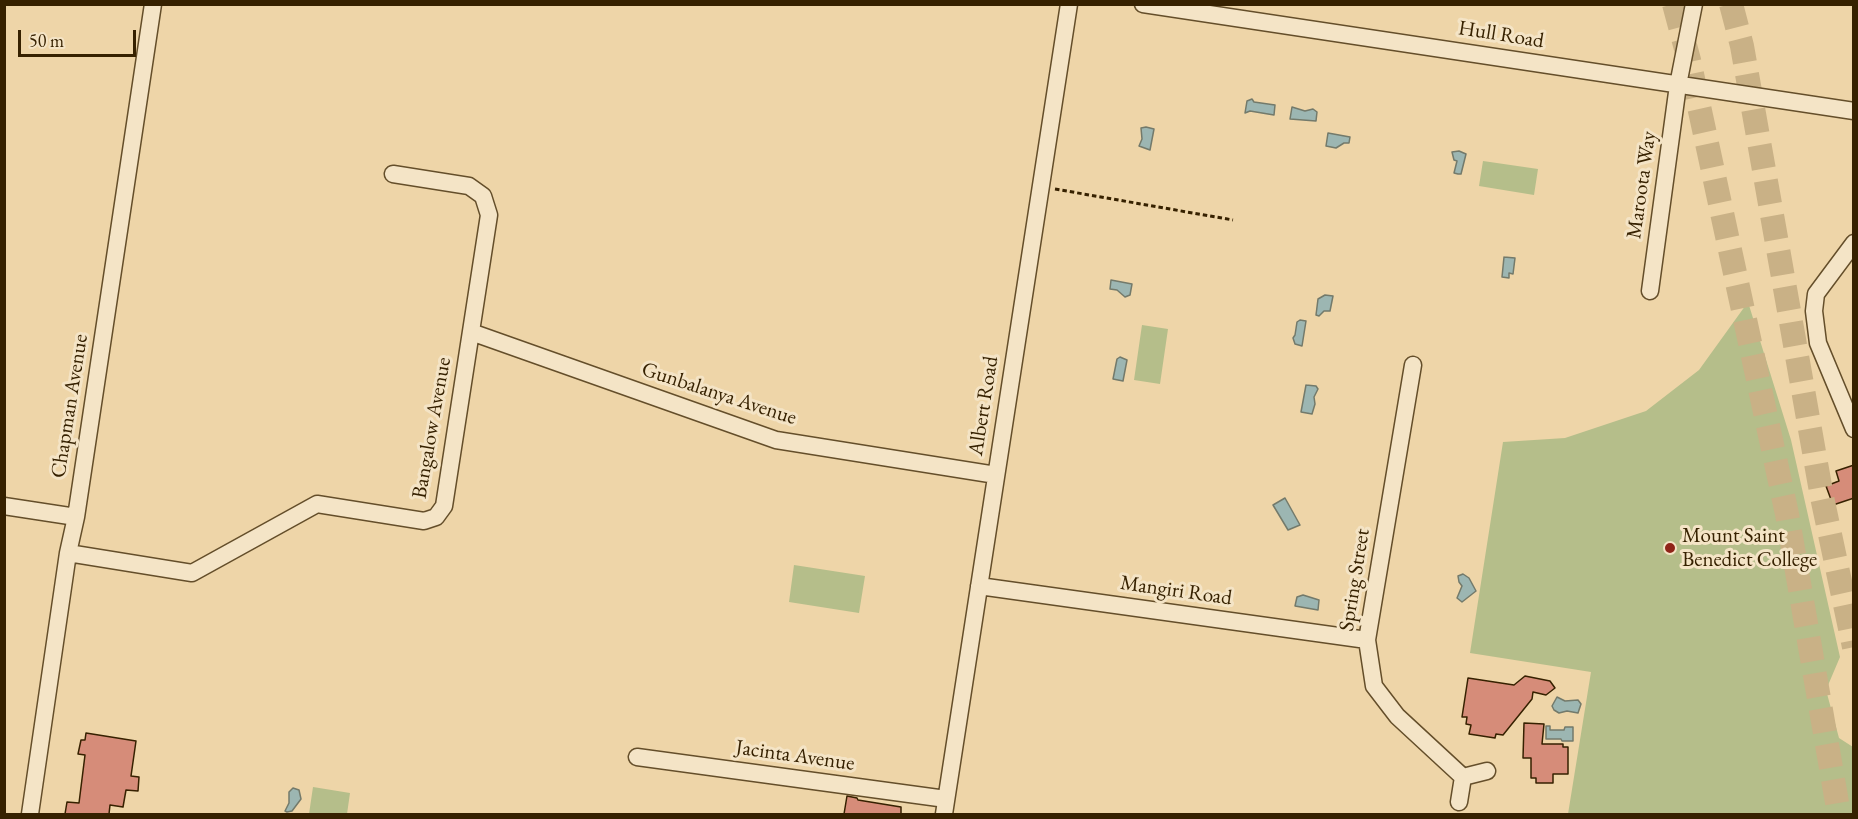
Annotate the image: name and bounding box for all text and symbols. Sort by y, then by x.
street label: Hull Road [1456,16,1546,54]
scale bar [21,18,140,56]
text: 50 m [29,29,64,52]
street label: Maroota Way [1622,130,1662,240]
street label: Chapman Avenue [46,332,94,480]
street label: Albert Road [964,354,1004,458]
street label: Bangalow Avenue [407,355,457,501]
street label: Gunbalanya Avenue [638,357,800,431]
place label: Mount Saint Benedict College [1682,523,1817,573]
street label: Spring Street [1334,527,1376,633]
marker: Mount Saint Benedict College [1663,541,1677,555]
street label: Mangiri Road [1119,571,1233,611]
street label: Jacinta Avenue [734,735,856,777]

